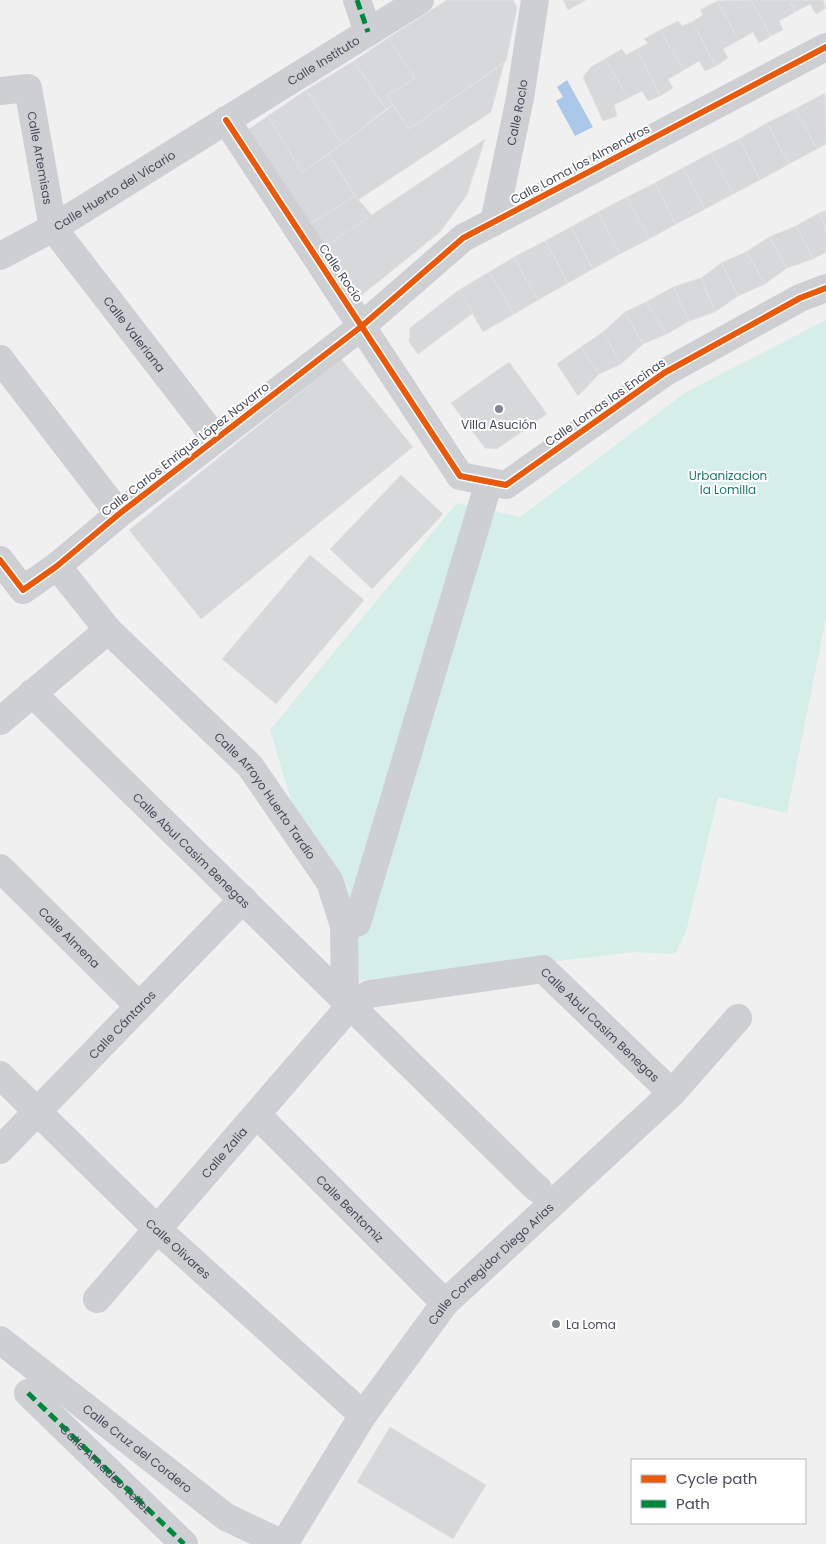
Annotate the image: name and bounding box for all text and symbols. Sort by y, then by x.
street label: Calle Instituto [284,31,363,89]
street label: Calle Roclo [502,78,531,147]
street label: Calle Artemisas [24,110,57,206]
street label: Calle Loma los Almendros [507,120,653,208]
street label: Calle Huerto del Vicario [50,146,179,234]
street label: Calle Rocío [315,241,367,306]
street label: Calle Valeriana [100,292,170,375]
street label: Calle Lomas las Encinas [541,354,669,450]
street label: Calle Carlos Enrique López Navarro [98,378,273,520]
marker: Villa Asución [493,403,505,415]
place label: Villa Asución [461,416,537,433]
park label: Urbanizacion la Lomilla [689,467,767,498]
street label: Calle Arroyo Huerto Tardío [211,728,320,863]
street label: Calle Abul Casim Benegas [129,788,254,912]
street label: Calle Almena [35,903,104,971]
street label: Calle Abul Casim Benegas [537,963,664,1085]
street label: Calle Cántaros [84,986,159,1063]
street label: Calle Zalia [197,1123,251,1181]
street label: Calle Bentomiz [313,1171,388,1246]
street label: Calle Corregidor Diego Arias [423,1198,557,1328]
street label: Calle Olivares [142,1214,215,1282]
place label: La Loma [566,1316,616,1333]
marker: La Loma [550,1318,562,1330]
street label: Calle Cruz del Cordero [79,1400,196,1496]
street label: Calle Amadeo Tellez [57,1420,156,1517]
legend [631,1459,806,1524]
text: Cycle path [676,1468,757,1489]
text: Path [676,1493,710,1514]

